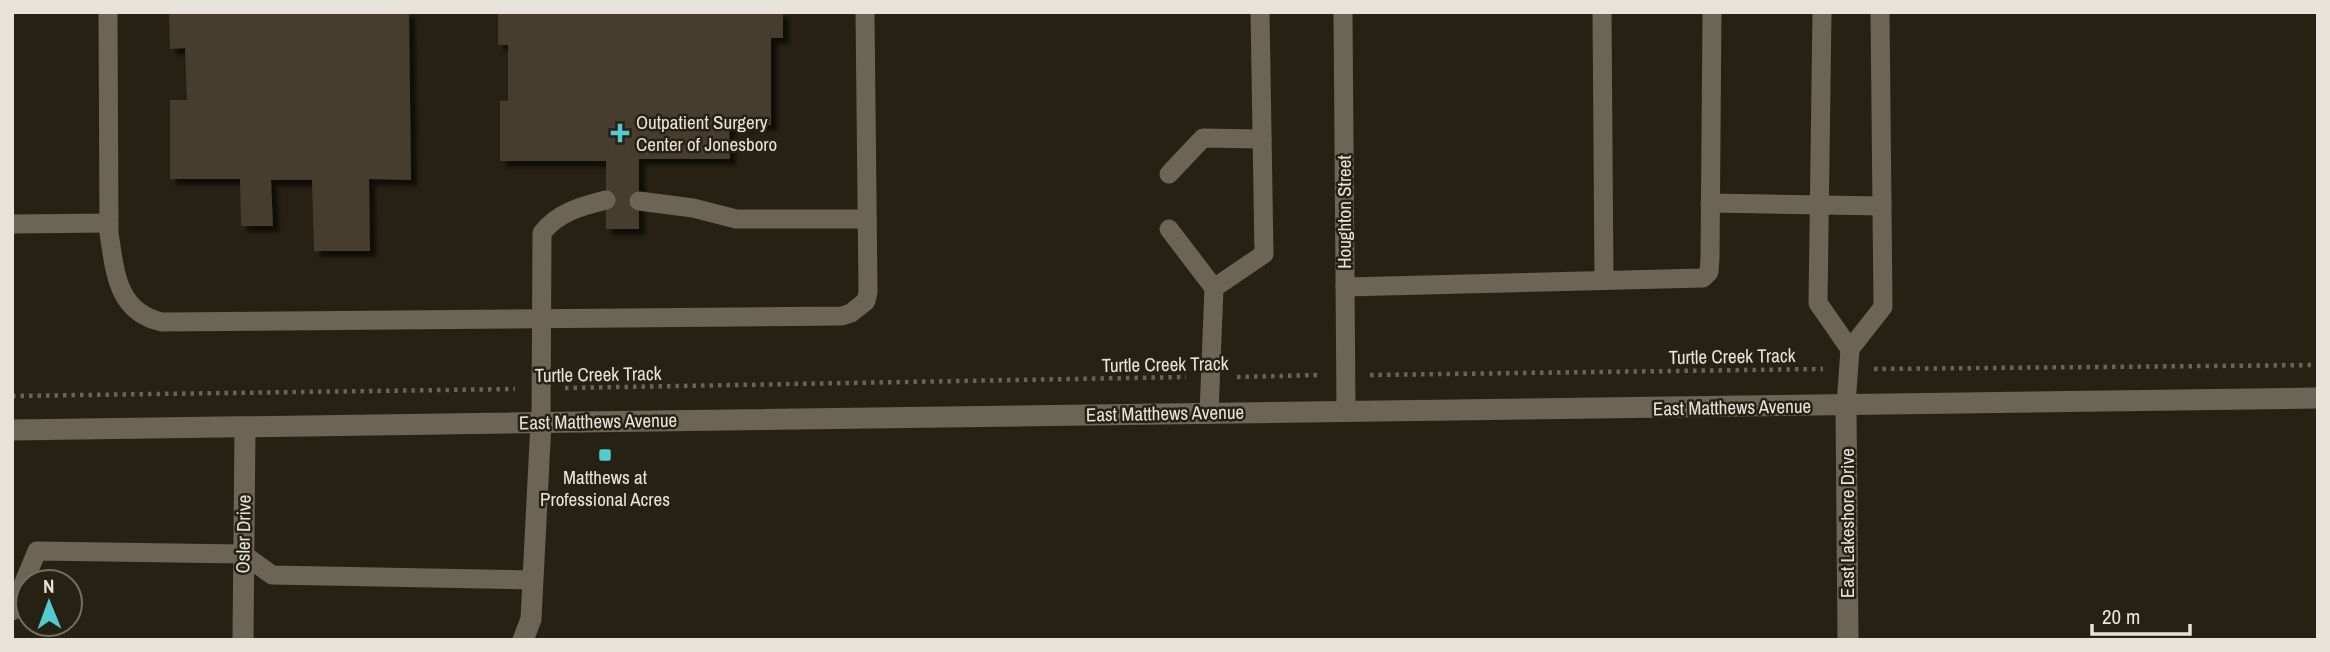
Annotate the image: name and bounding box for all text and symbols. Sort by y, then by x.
place label: Outpatient Surgery Center of Jonesboro [636,109,777,157]
marker: Outpatient Surgery Center of Jonesboro [610,123,630,143]
street label: Houghton Street [1331,155,1357,269]
street label: Turtle Creek Track [1668,342,1796,370]
street label: Turtle Creek Track [1101,350,1229,378]
street label: Turtle Creek Track [534,360,662,388]
street label: East Matthews Avenue [1653,393,1811,421]
street label: East Matthews Avenue [1086,399,1244,427]
street label: East Matthews Avenue [519,407,677,435]
marker: Matthews at Professional Acres [597,447,613,463]
street label: East Lakeshore Drive [1834,448,1860,598]
place label: Matthews at Professional Acres [540,464,670,512]
street label: Osler Drive [229,494,257,574]
north arrow [14,568,84,638]
text: N [43,573,55,599]
scale bar [2092,592,2190,636]
text: 20 m [2102,602,2140,631]

